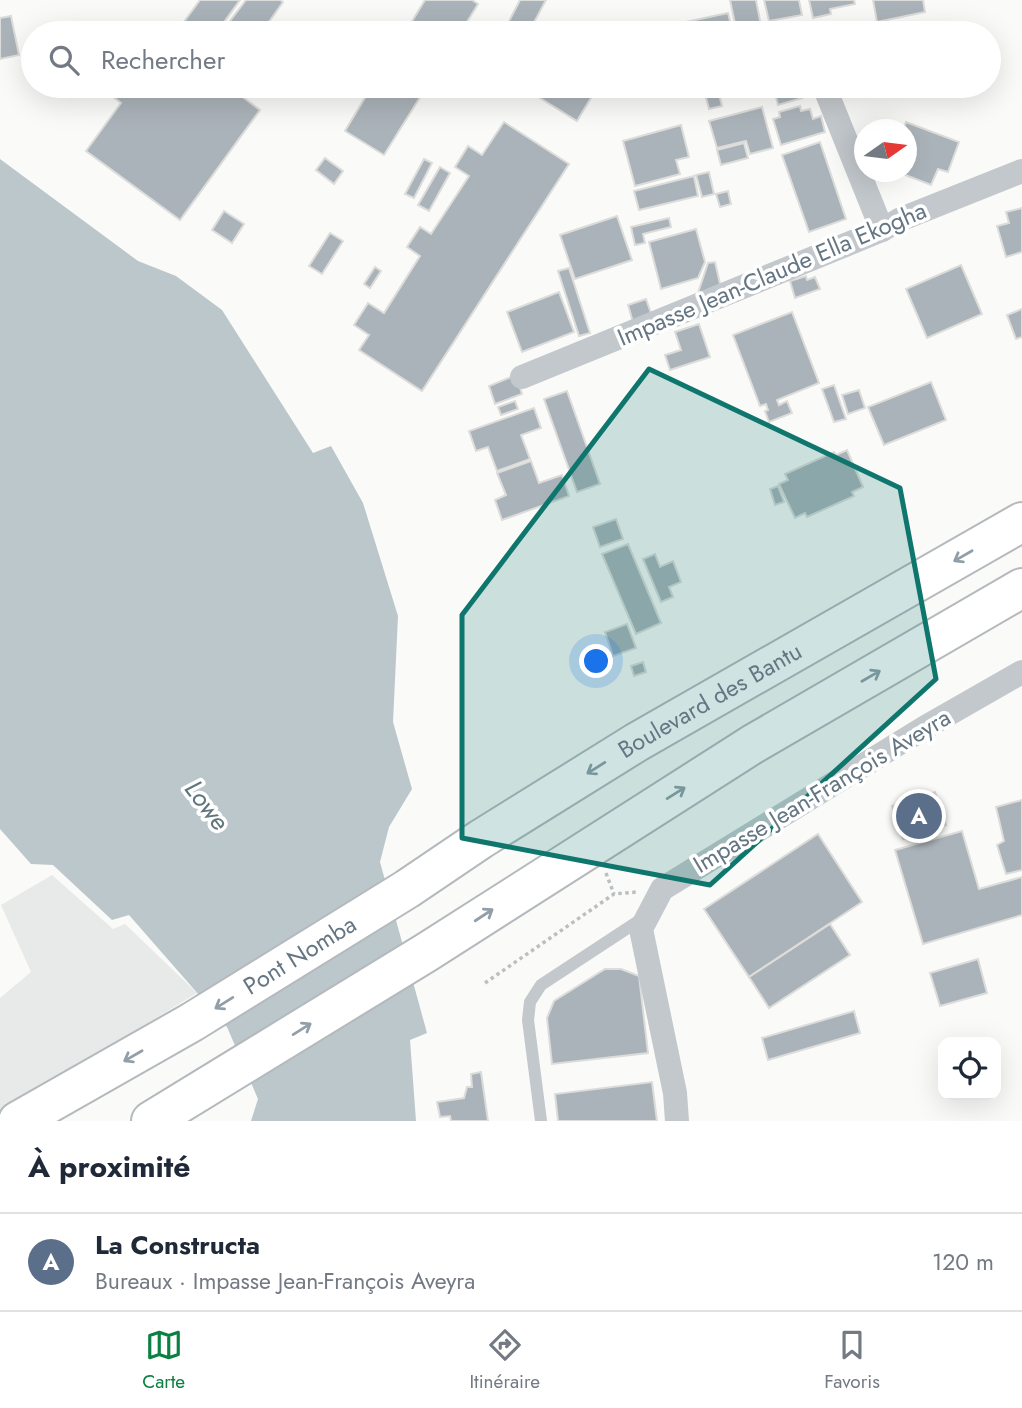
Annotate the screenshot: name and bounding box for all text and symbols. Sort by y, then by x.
search box [21,21,1001,98]
icon: search [45,41,83,79]
text: Rechercher [101,41,225,79]
north arrow [854,119,917,182]
street label: Impasse Jean-Claude Ella Ekogha [612,192,932,355]
one-way arrow [953,549,973,563]
street label: Boulevard des Bantu [611,633,808,767]
your location [579,644,613,678]
one-way arrow [861,669,881,683]
street label: Impasse Jean-François Aveyra [688,703,956,879]
one-way arrow [586,761,606,775]
water label: Lowe [175,772,239,838]
one-way arrow [666,785,686,799]
pin: A [896,790,942,842]
street label: Pont Nomba [236,907,363,1003]
one-way arrow [474,907,494,921]
one-way arrow [214,996,234,1010]
one-way arrow [291,1022,311,1036]
map controls [938,1037,1001,1100]
button: locate [938,1037,1001,1100]
one-way arrow [123,1049,143,1063]
text: À proximité [28,1145,191,1188]
text: La Constructa [95,1226,260,1264]
text: A [43,1245,59,1279]
text: 120 m [932,1245,994,1279]
text: Bureaux · Impasse Jean-François Aveyra [95,1264,475,1298]
tab: Carte [142,1326,185,1395]
tab: Itinéraire [469,1326,540,1395]
tab: Favoris [824,1326,880,1395]

